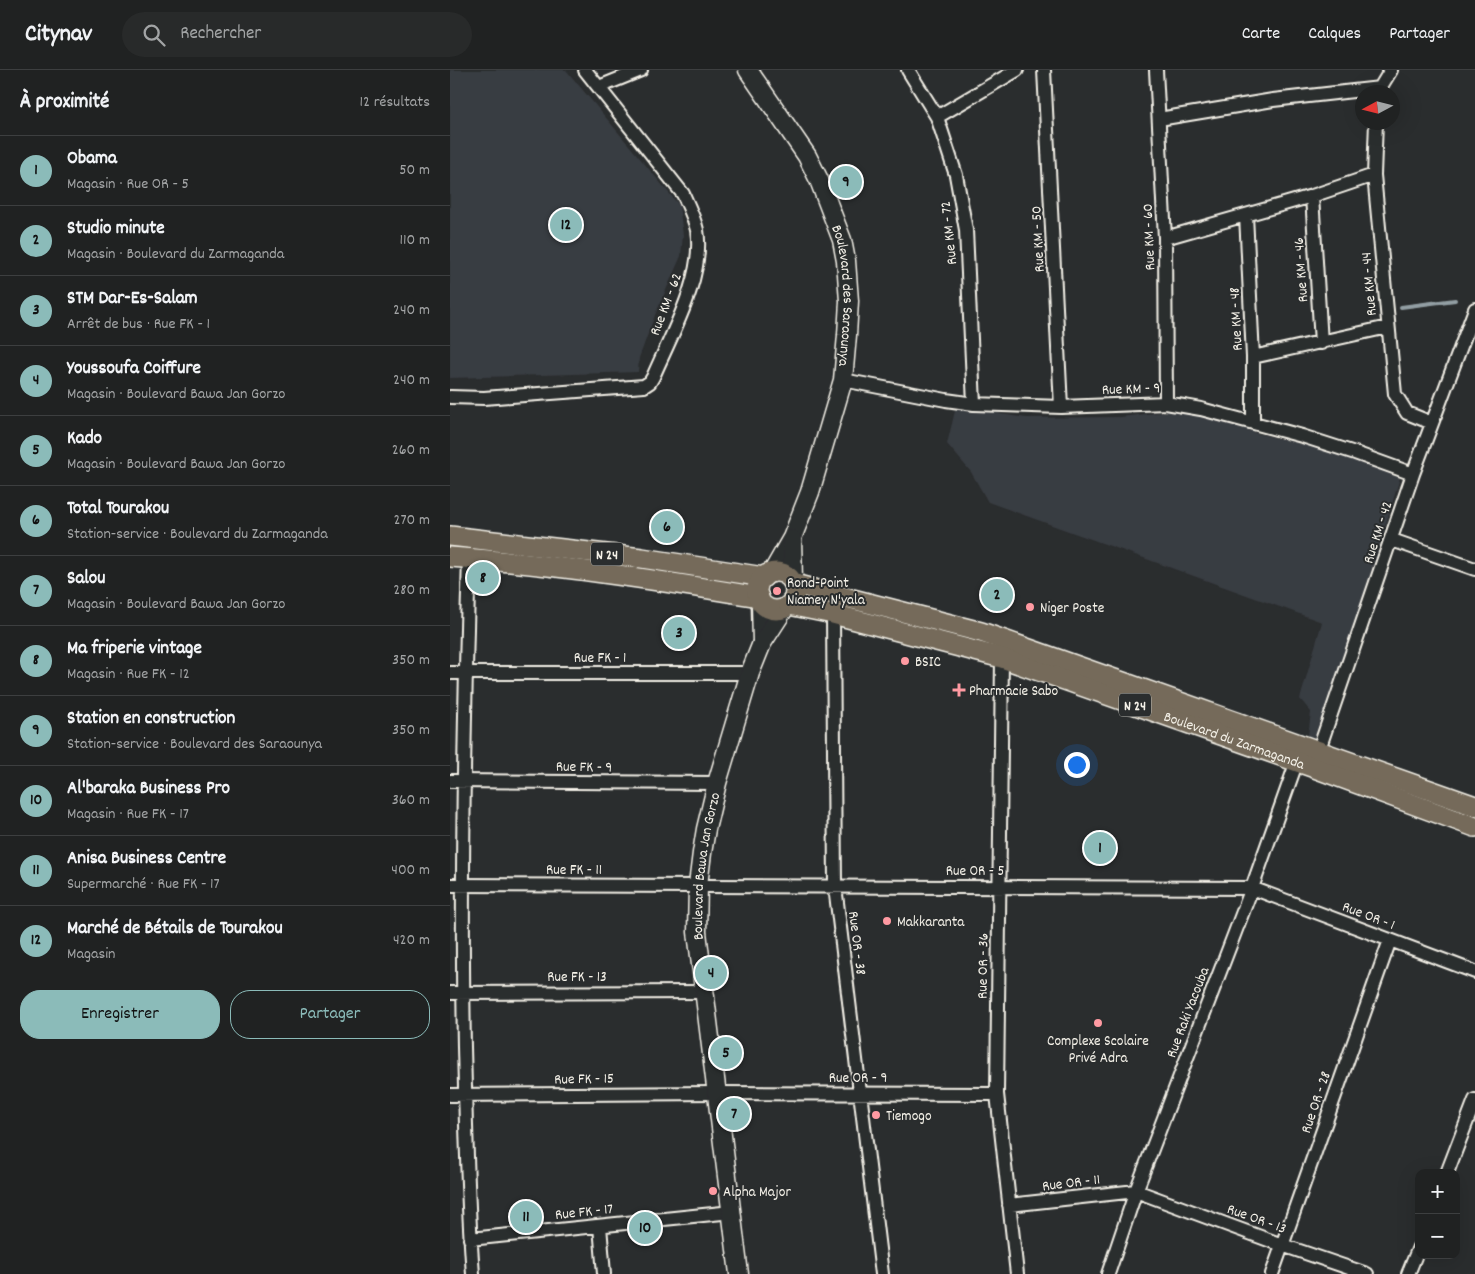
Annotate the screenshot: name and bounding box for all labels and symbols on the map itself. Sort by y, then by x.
north arrow [1355,85,1400,130]
pin: 9 [830,163,862,201]
street label: Rue KM - 72 [936,200,964,266]
street label: Rue KM - 60 [1138,203,1162,271]
street label: Rue KM - 50 [1026,205,1052,273]
pin: 12 [550,206,582,244]
street label: Boulevard des Saraounya [824,222,858,368]
street label: Rue KM - 46 [1289,237,1315,303]
street label: Rue KM - 44 [1356,251,1384,317]
street label: Rue KM - 62 [645,270,689,339]
street label: Rue KM - 48 [1224,286,1250,351]
street label: Rue KM - 9 [1102,378,1161,402]
street label: Rue KM - 42 [1359,499,1399,567]
pin: 6 [651,508,683,546]
road number: N 24 [591,542,623,566]
pin: 8 [467,559,499,597]
place label: Rond-Point Niamey N'yala [787,573,866,612]
pin: 2 [981,576,1013,614]
marker: Rond-Point Niamey N'yala [771,585,783,597]
place label: Niger Poste [1040,598,1105,620]
marker: Niger Poste [1024,601,1036,613]
pin: 3 [663,614,695,652]
street label: Rue FK - 1 [574,648,626,670]
place label: BSIC [915,652,941,674]
marker: BSIC [899,655,911,667]
place label: Pharmacie Sabo [969,681,1059,703]
marker: Pharmacie Sabo [953,684,965,696]
road number: N 24 [1119,694,1151,716]
street label: Boulevard du Zarmaganda [1160,707,1308,777]
your location [1064,752,1090,778]
street label: Rue FK - 9 [556,757,612,779]
street label: Boulevard Bawa Jan Gorzo [688,790,727,941]
pin: 1 [1084,829,1116,867]
street label: Rue FK - 11 [546,860,602,882]
street label: Rue OR - 5 [946,861,1004,883]
street label: Rue OR - 1 [1339,897,1398,937]
street label: Rue OR - 38 [841,910,871,977]
place label: Makkaranta [897,912,965,934]
marker: Makkaranta [881,915,893,927]
street label: Rue OR - 36 [972,933,996,999]
pin: 4 [695,954,727,992]
street label: Rue Raki Yacouba [1161,963,1217,1061]
street label: Rue FK - 13 [547,967,607,989]
marker: Complexe Scolaire Privé Adra [1092,1017,1104,1029]
place label: Complexe Scolaire Privé Adra [1047,1031,1149,1070]
pin: 5 [710,1034,742,1072]
street label: Rue FK - 15 [554,1068,614,1092]
street label: Rue OR - 9 [829,1068,887,1090]
street label: Rue OR - 28 [1296,1069,1338,1137]
pin: 7 [718,1095,750,1133]
place label: Tiemogo [886,1106,932,1128]
marker: Tiemogo [870,1109,882,1121]
street label: Rue OR - 11 [1041,1170,1102,1198]
place label: Alpha Major [723,1182,791,1204]
marker: Alpha Major [707,1185,719,1197]
pin: 11 [510,1198,542,1236]
street label: Rue FK - 17 [554,1199,615,1227]
street label: Rue OR - 13 [1224,1199,1289,1241]
pin: 10 [629,1209,661,1247]

